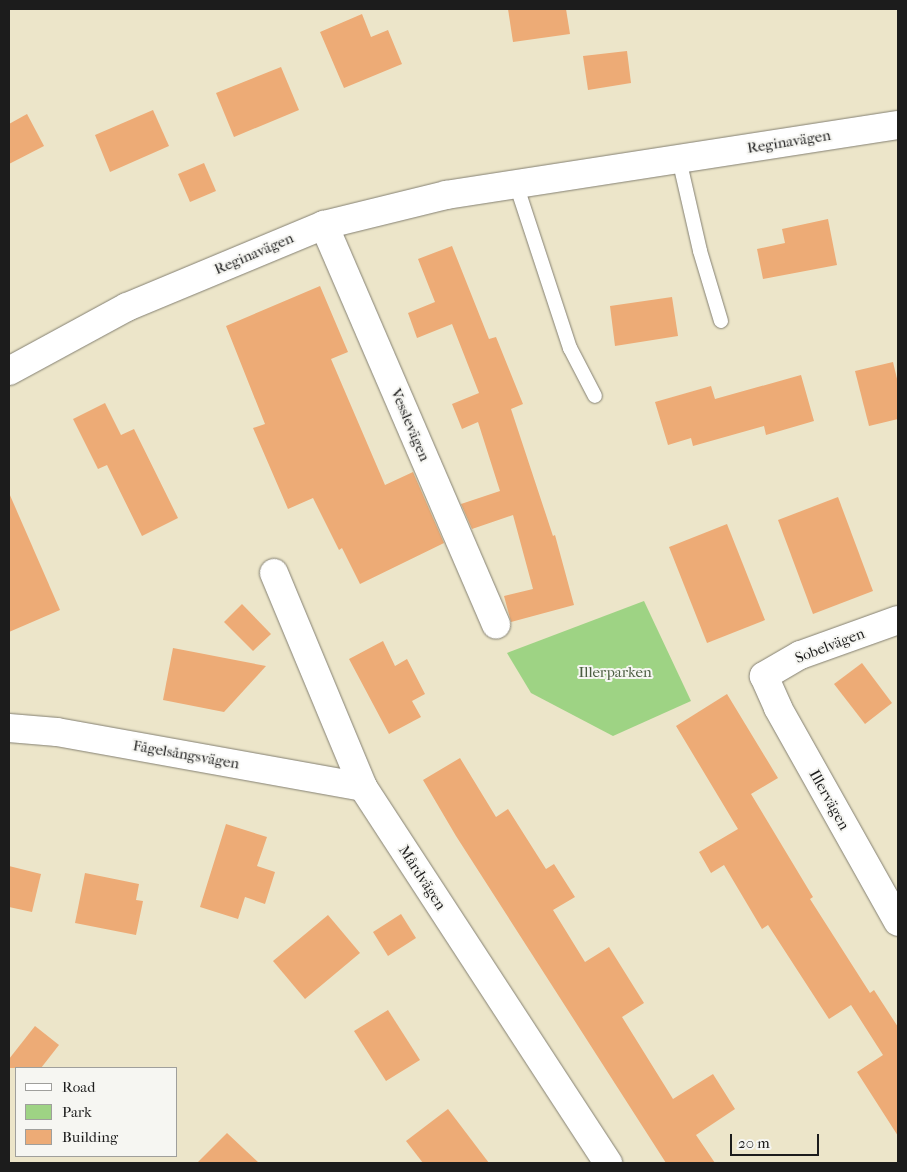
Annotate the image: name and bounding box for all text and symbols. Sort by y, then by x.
street label: Reginavägen [746,127,832,157]
street label: Reginavägen [212,229,296,279]
street label: Vesslevägen [387,386,433,464]
street label: Sobelvägen [793,625,867,667]
park label: Illerparken [578,664,652,682]
street label: Fågelsångsvägen [131,737,241,773]
street label: Illervägen [805,767,853,833]
street label: Mårdvägen [394,842,450,914]
legend [15,1067,178,1157]
text: Road [62,1078,95,1096]
text: Park [62,1103,92,1121]
scale bar [732,1124,821,1156]
text: Building [62,1128,118,1146]
text: 20 m [738,1134,770,1152]

